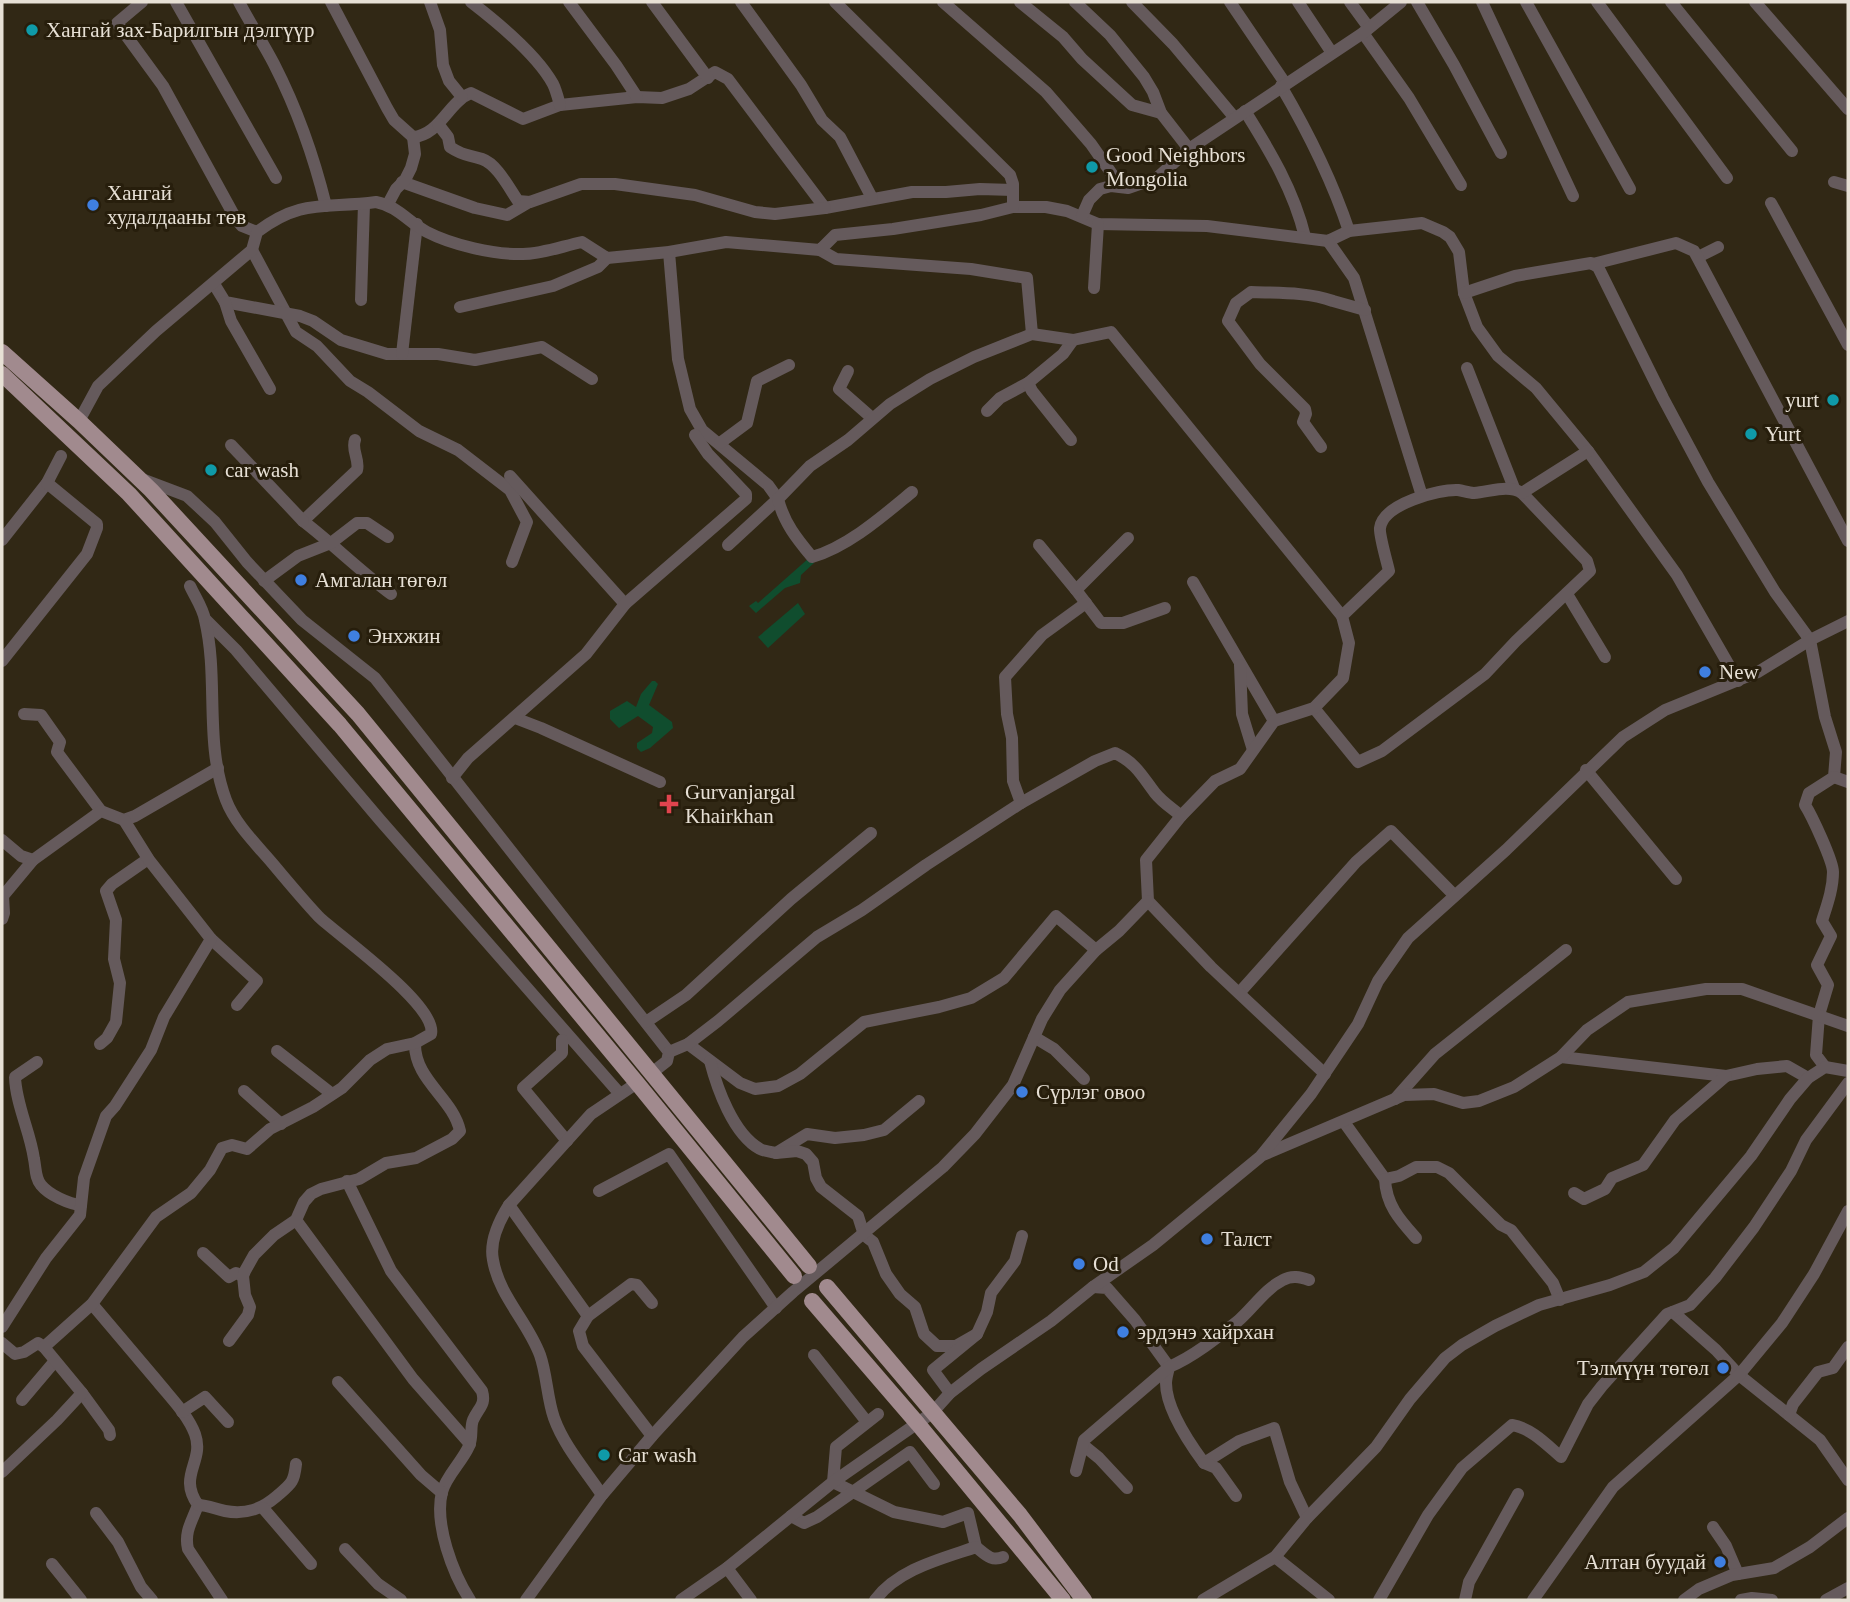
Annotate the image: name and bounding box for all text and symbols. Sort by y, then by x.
place label: Хангай зах-Барилгын дэлгүүр [46,18,315,42]
marker: Хангай зах-Барилгын дэлгүүр [24,22,40,38]
place label: Good Neighbors Mongolia [1106,143,1245,191]
marker: Good Neighbors Mongolia [1084,159,1100,175]
place label: Хангай худалдааны төв [107,181,246,229]
marker: Хангай худалдааны төв [85,197,101,213]
place label: yurt [1785,388,1819,412]
marker: yurt [1825,392,1841,408]
place label: Yurt [1765,422,1801,446]
marker: Yurt [1743,426,1759,442]
place label: car wash [225,458,300,482]
marker: car wash [203,462,219,478]
place label: Амгалан төгөл [315,568,447,592]
marker: Амгалан төгөл [293,572,309,588]
place label: Энхжин [368,624,441,648]
marker: Энхжин [346,628,362,644]
place label: New [1719,660,1759,684]
marker: New [1697,664,1713,680]
place label: Gurvanjargal Khairkhan [685,780,796,828]
marker: Gurvanjargal Khairkhan [659,794,679,814]
place label: Сүрлэг овоо [1036,1080,1145,1104]
marker: Сүрлэг овоо [1014,1084,1030,1100]
place label: Талст [1221,1227,1272,1251]
marker: Талст [1199,1231,1215,1247]
place label: Od [1093,1252,1119,1276]
marker: Od [1071,1256,1087,1272]
place label: эрдэнэ хайрхан [1137,1320,1274,1344]
marker: эрдэнэ хайрхан [1115,1324,1131,1340]
place label: Тэлмүүн төгөл [1577,1356,1709,1380]
marker: Тэлмүүн төгөл [1715,1360,1731,1376]
place label: Car wash [618,1443,697,1467]
marker: Car wash [596,1447,612,1463]
place label: Алтан буудай [1584,1550,1706,1574]
marker: Алтан буудай [1712,1554,1728,1570]

